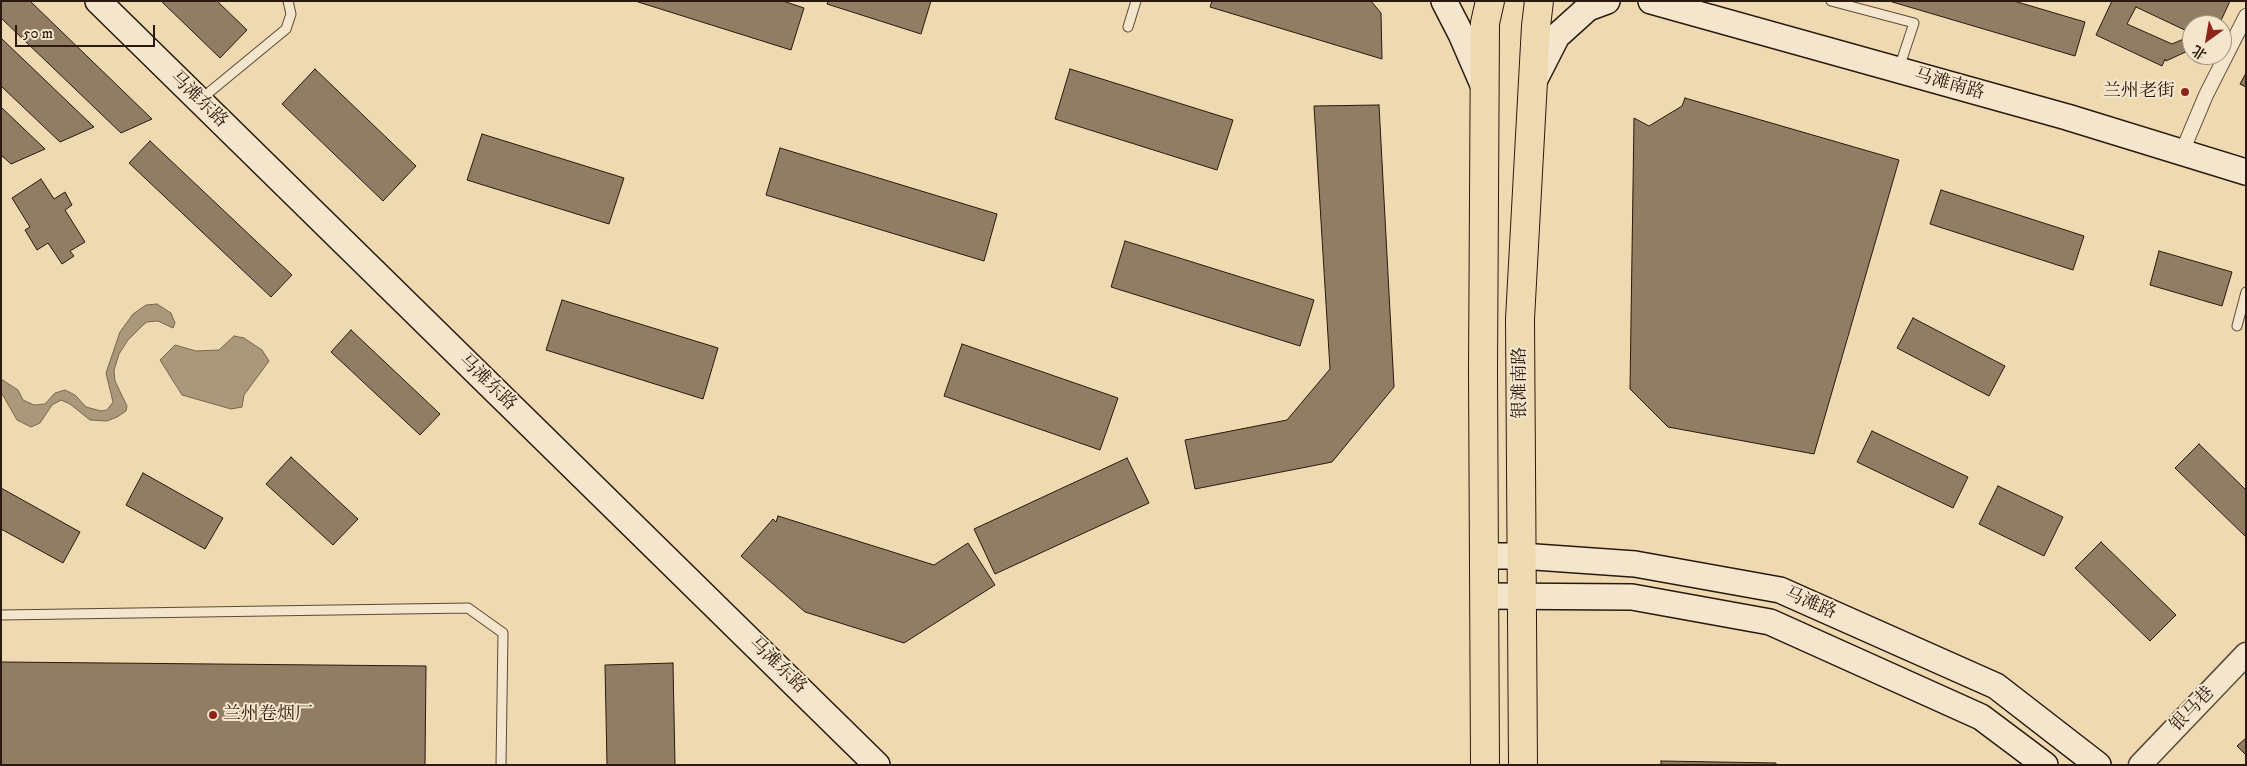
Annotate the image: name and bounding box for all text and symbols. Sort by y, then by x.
scale bar [18,15,158,47]
north arrow [2182,15,2232,65]
text: 50 m [23,24,53,43]
text: 北 [2189,41,2210,63]
street label: 马滩南路 [1911,65,1987,105]
street label: 马滩东路 [165,67,231,133]
place label: 兰州老街 [2103,81,2175,103]
marker: 兰州老街 [2179,86,2191,98]
street label: 银滩南路 [1510,347,1532,419]
street label: 马滩东路 [454,350,520,416]
street label: 马滩路 [1781,584,1839,624]
street label: 马滩东路 [744,633,810,699]
street label: 银马巷 [2166,683,2220,737]
place label: 兰州卷烟厂 [223,704,313,726]
marker: 兰州卷烟厂 [207,709,219,721]

